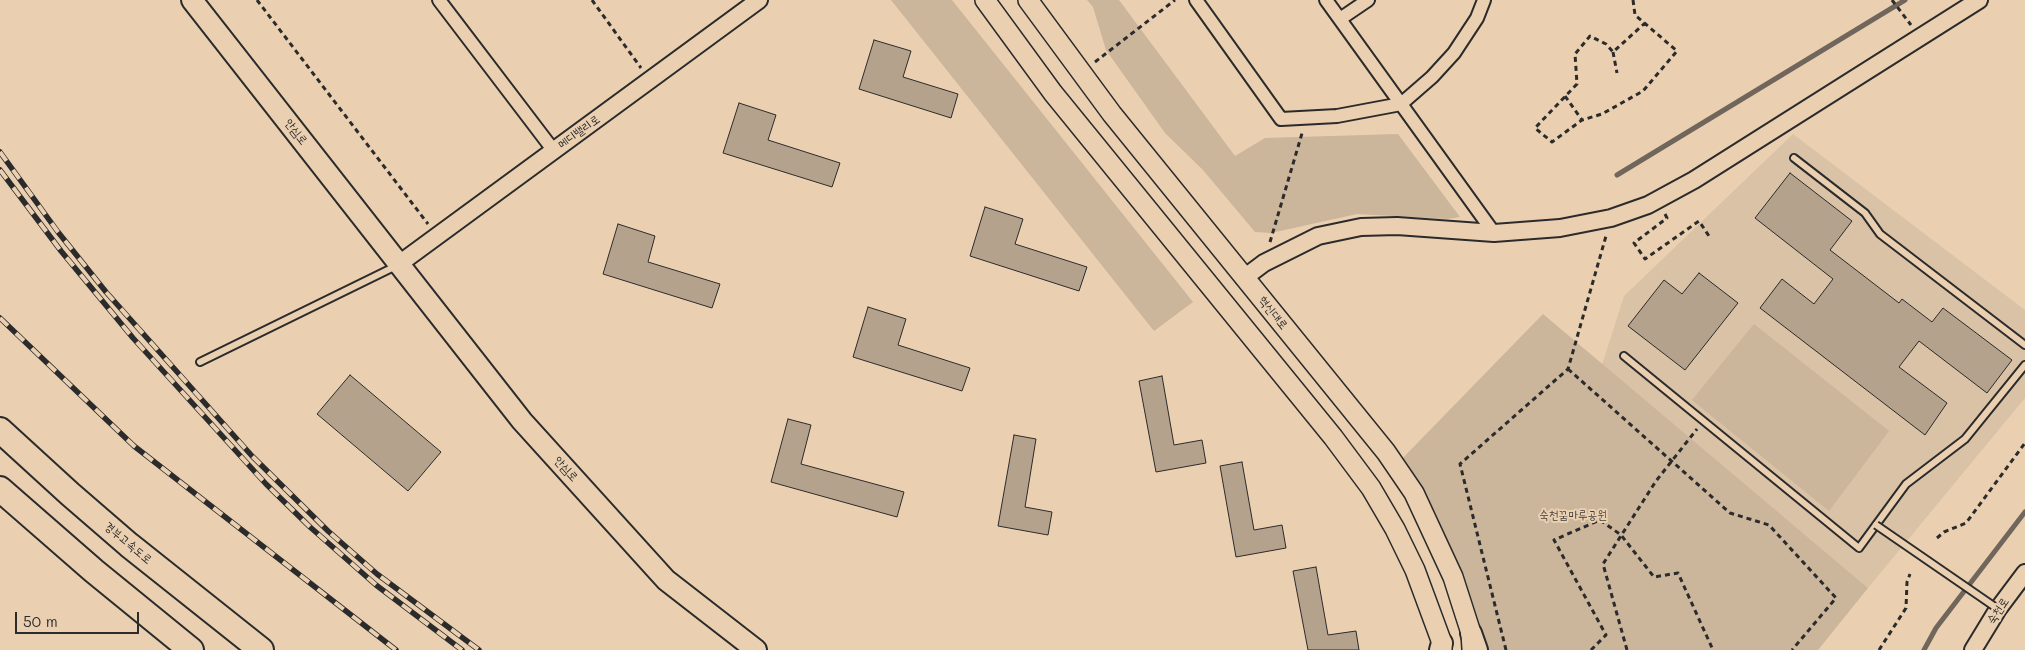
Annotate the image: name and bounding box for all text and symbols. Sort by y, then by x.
street label: 메디밸리로 [555,112,603,152]
street label: 안심로 [281,116,311,148]
street label: 혁신대로 [1255,293,1291,333]
street label: 안심로 [551,453,581,485]
park label: 숙천꿈마루공원 [1539,508,1607,522]
street label: 경부고속도로 [101,519,155,567]
street label: 숙천로 [1984,595,2012,627]
scale bar [18,602,141,634]
text: 50 m [23,611,58,631]

